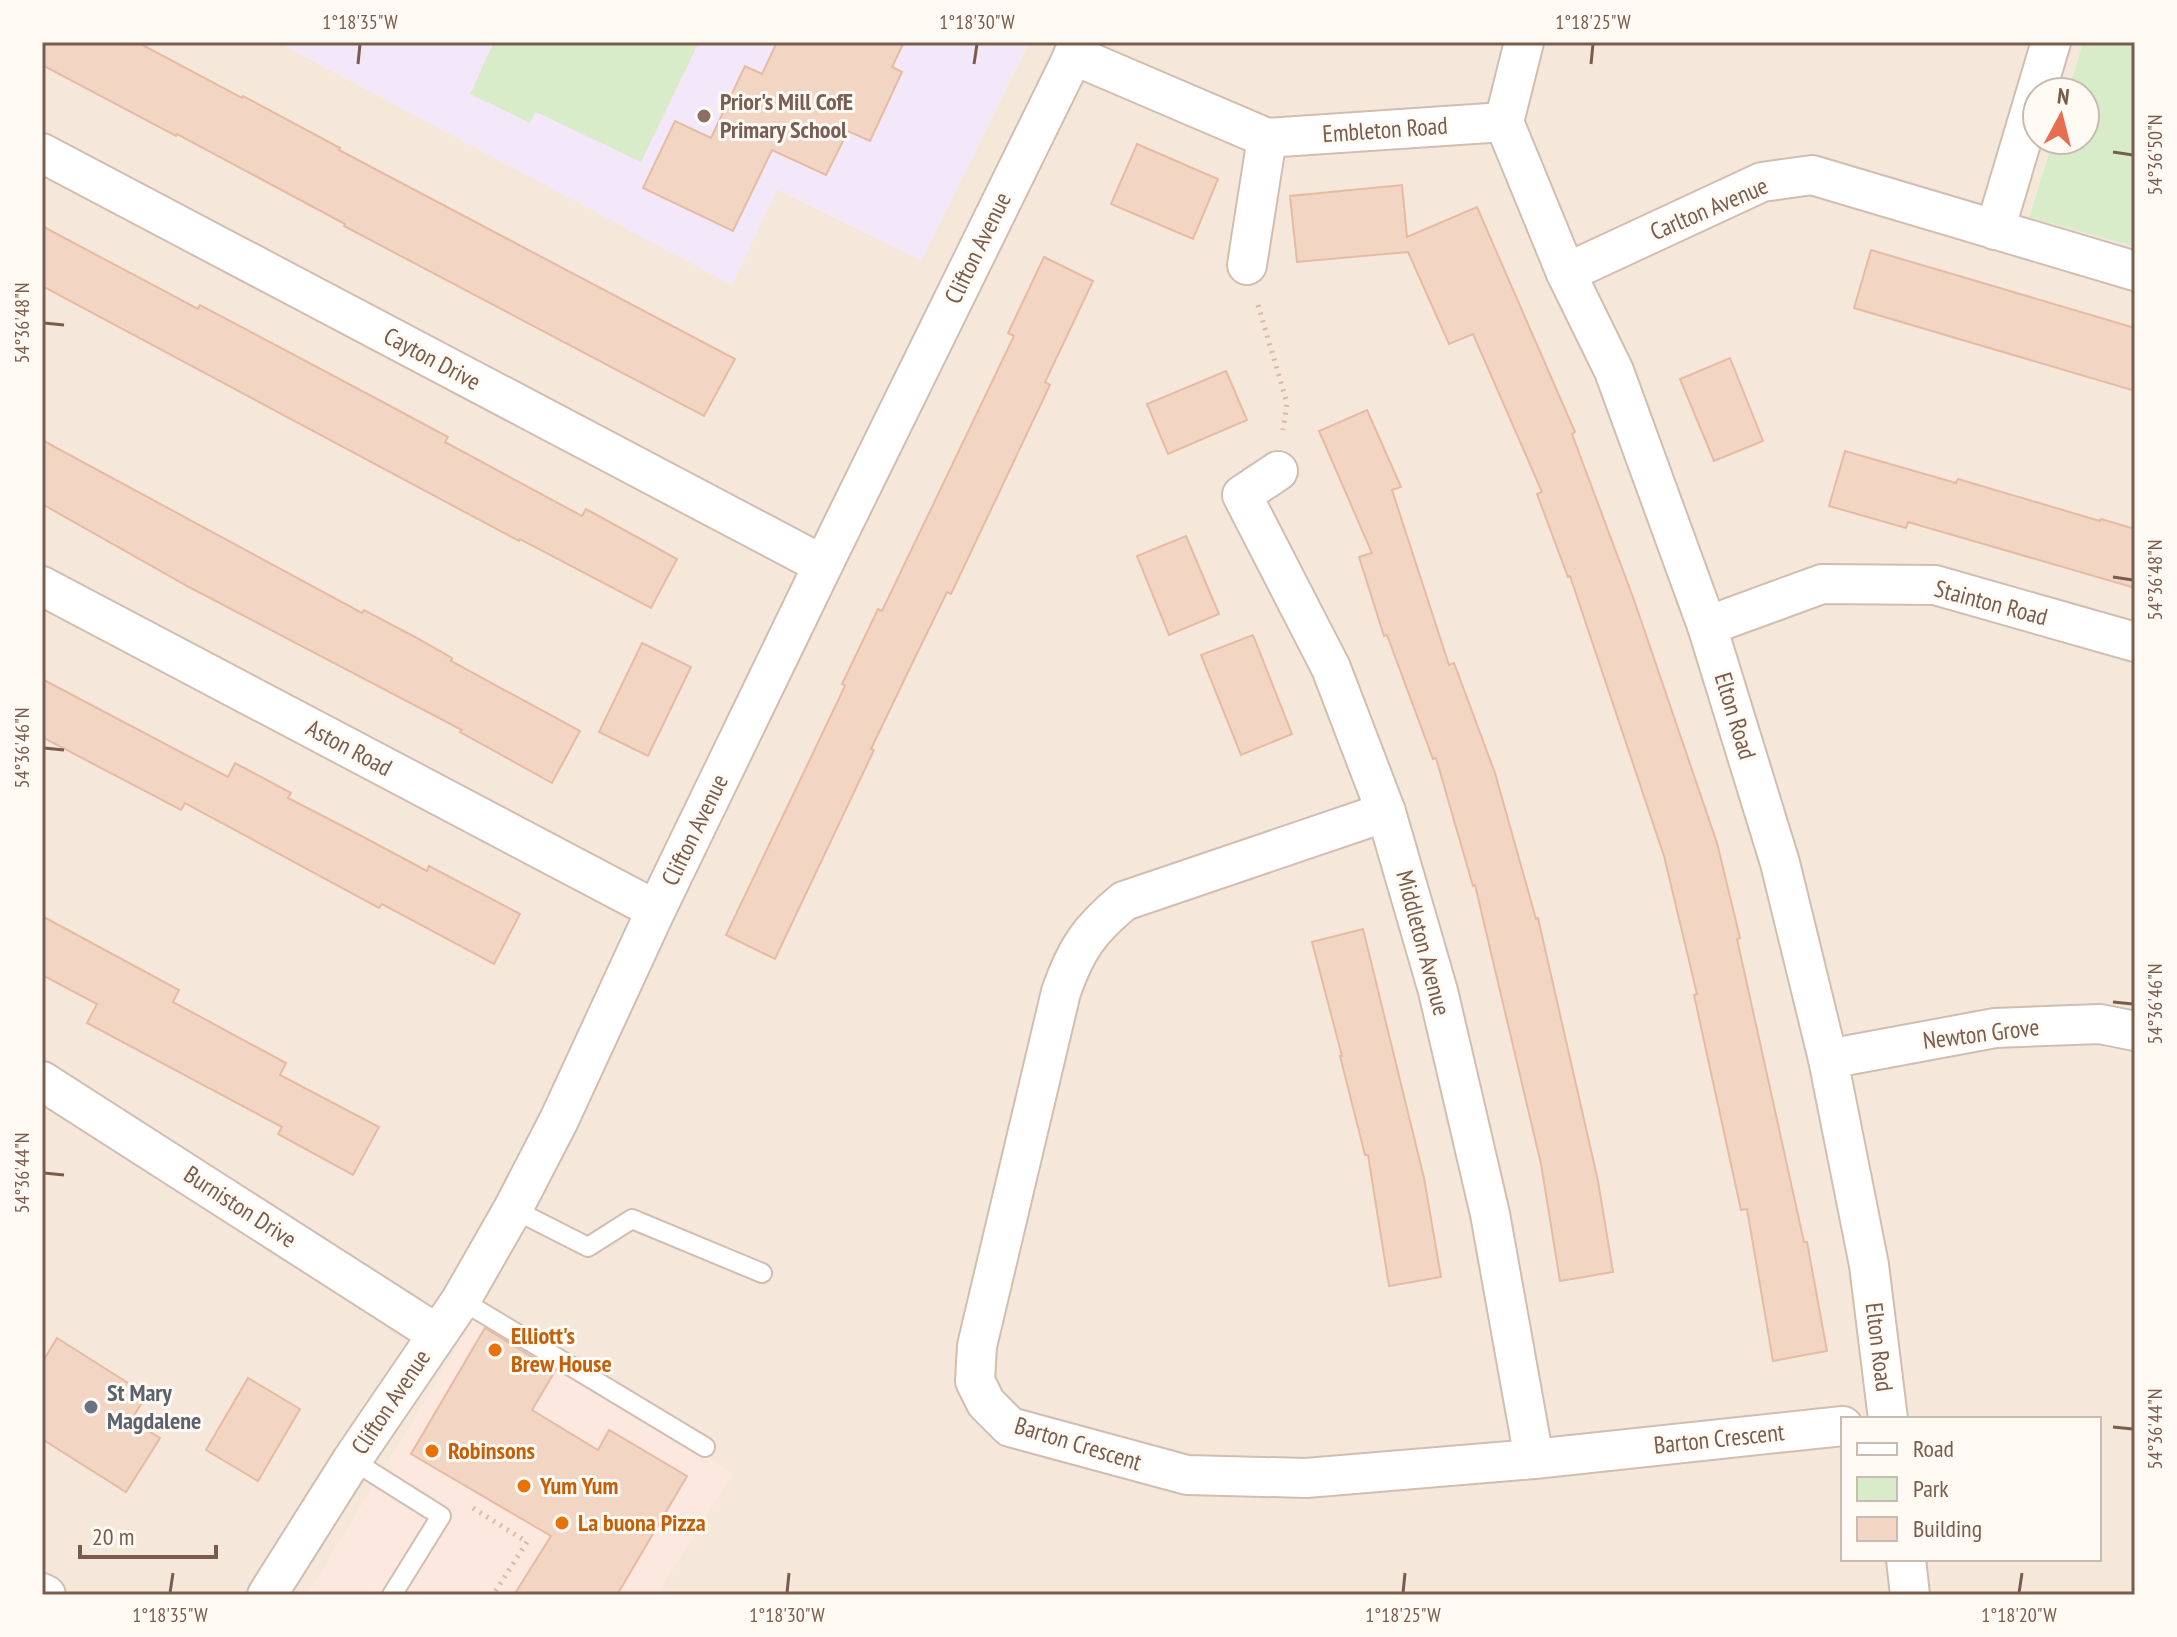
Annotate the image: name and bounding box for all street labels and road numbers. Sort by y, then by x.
street label: Embleton Road [1321,110,1448,149]
street label: Carlton Avenue [1645,170,1772,247]
street label: Clifton Avenue [937,187,1018,309]
street label: Cayton Drive [378,320,486,397]
street label: Stainton Road [1931,573,2051,632]
street label: Elton Road [1708,669,1763,763]
street label: Aston Road [301,712,397,783]
street label: Clifton Avenue [654,769,735,891]
street label: Middleton Avenue [1389,867,1458,1019]
street label: Newton Grove [1921,1011,2041,1056]
street label: Burniston Drive [178,1159,302,1254]
street label: Elton Road [1859,1301,1900,1393]
street label: Clifton Avenue [344,1343,437,1460]
street label: Barton Crescent [1011,1410,1146,1478]
street label: Barton Crescent [1652,1416,1786,1461]

